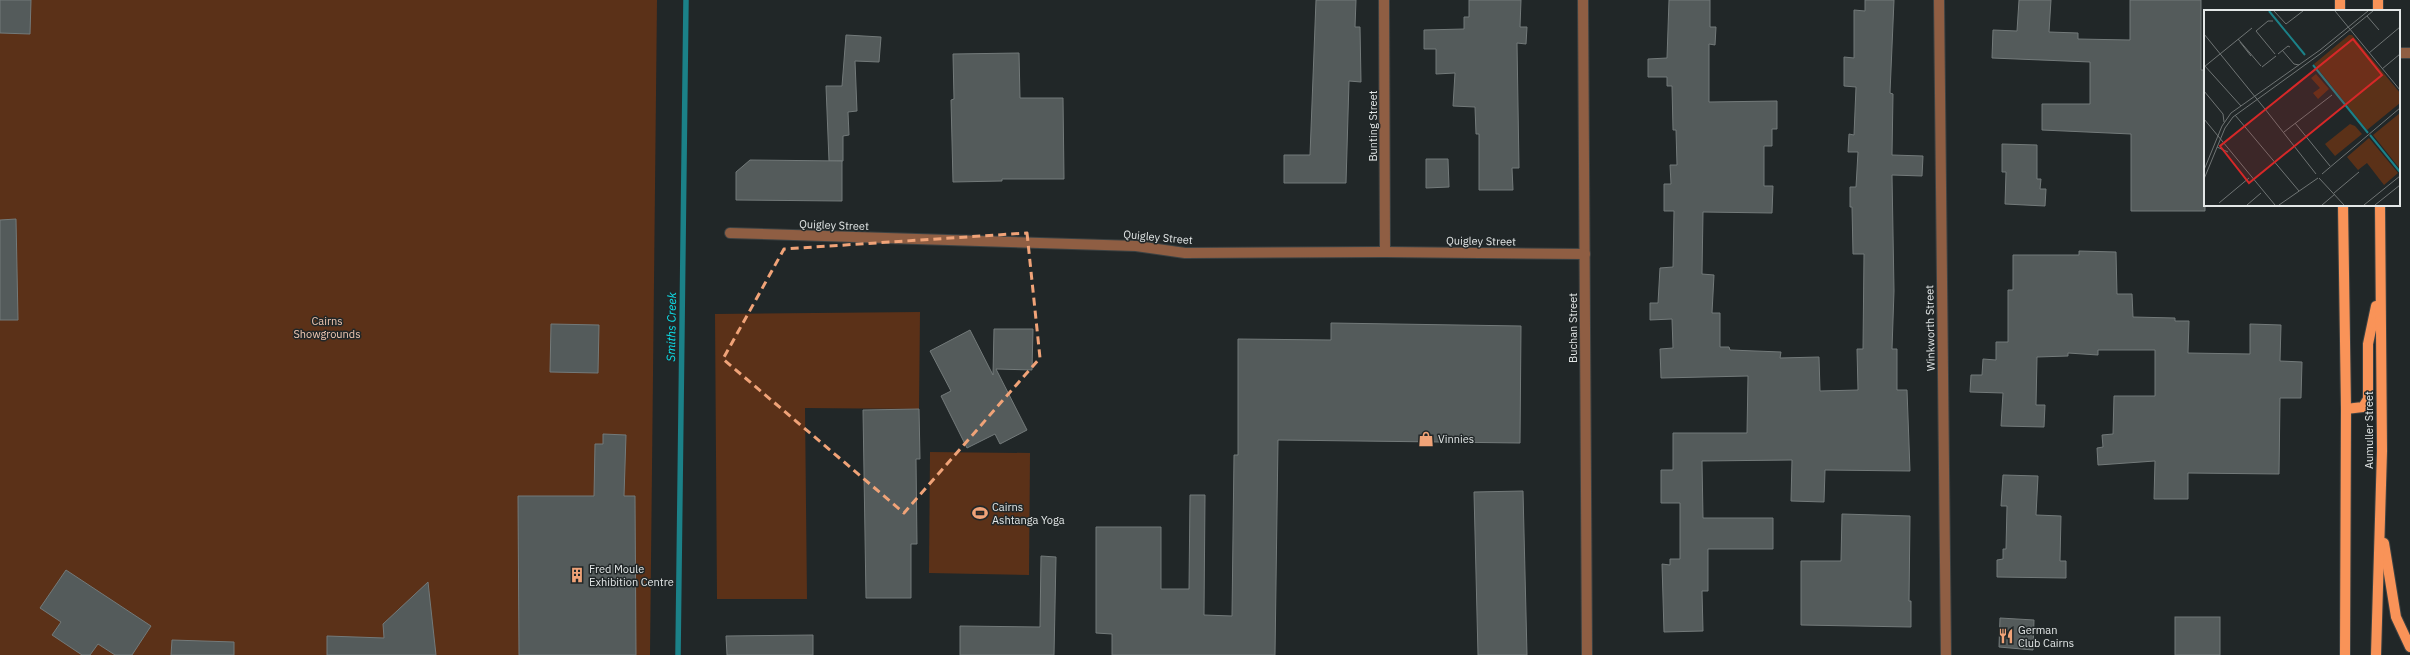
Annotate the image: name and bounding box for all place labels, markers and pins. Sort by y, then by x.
shop icon: Vinnies [1417,430,1435,448]
place label: Vinnies [1438,432,1474,446]
place label: Cairns Ashtanga Yoga [992,500,1065,527]
sports icon: Cairns Ashtanga Yoga [971,504,989,522]
place label: Fred Moule Exhibition Centre [589,562,674,589]
building icon: Fred Moule Exhibition Centre [568,566,586,584]
place label: German Club Cairns [2018,623,2074,650]
restaurant icon: German Club Cairns [1997,627,2015,645]

